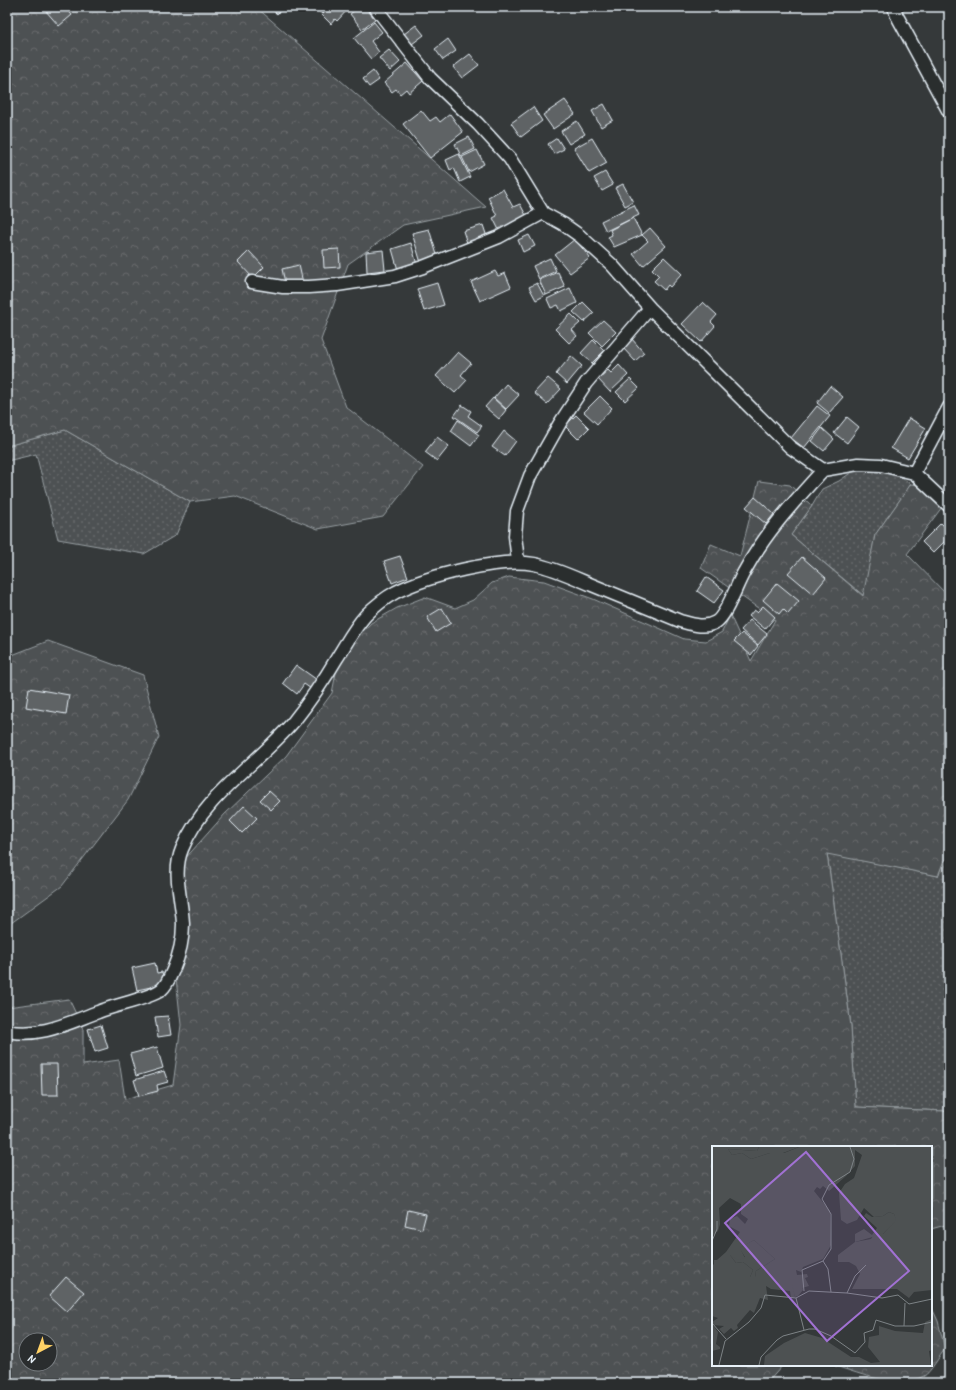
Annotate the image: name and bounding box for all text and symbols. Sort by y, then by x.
inset map [712,1146,932,1366]
north arrow [18,1332,58,1372]
text: N [25,1352,38,1367]

